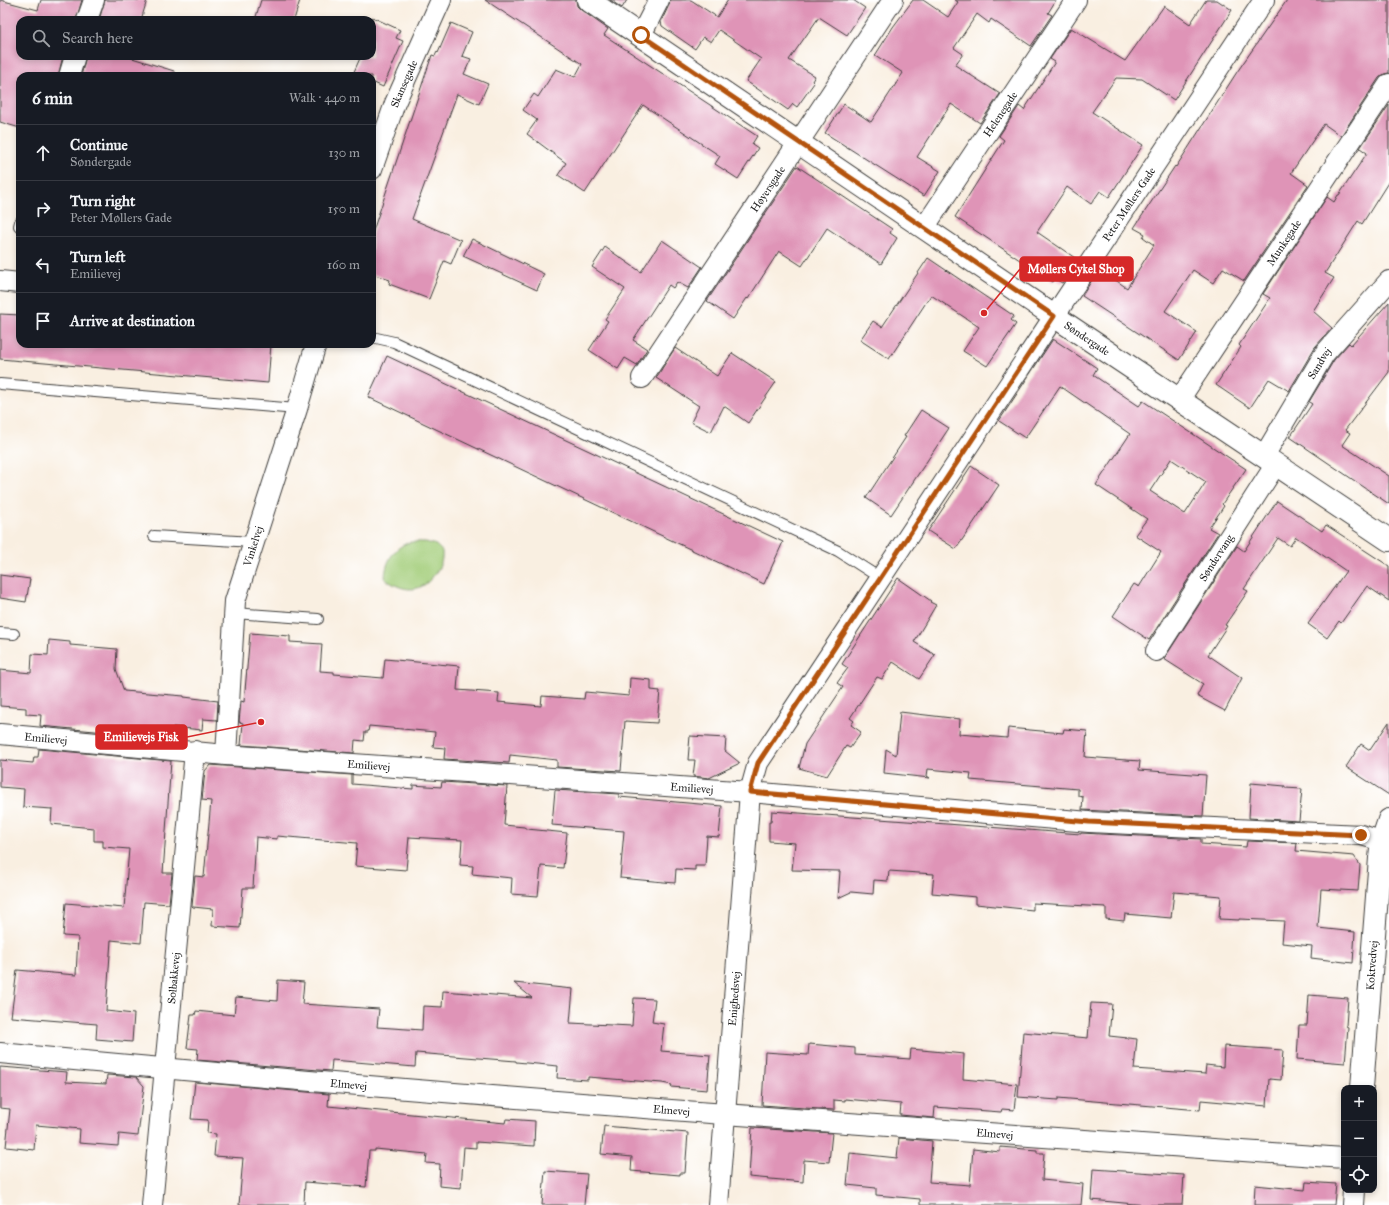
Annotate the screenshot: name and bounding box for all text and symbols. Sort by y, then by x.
search box [16,16,376,60]
route start [632,26,650,44]
icon: search [30,27,52,49]
text: Search here [62,29,133,47]
street label: Skansegade [388,58,420,109]
text: 6 min [32,88,73,109]
street label: Helenegade [981,89,1020,140]
text: Walk · 440 m [289,90,360,106]
text: Continue [70,136,128,154]
icon: ahead [32,142,54,164]
text: 130 m [328,145,360,161]
text: Søndergade [70,154,131,170]
street label: Høyersgade [748,163,788,215]
street label: Peter Møllers Gade [1100,164,1159,244]
text: Turn right [70,192,135,210]
icon: right [32,198,54,220]
text: 150 m [328,201,360,217]
text: Peter Møllers Gade [70,210,172,226]
street label: Munkegade [1264,217,1304,268]
text: Turn left [70,248,126,266]
icon: left [32,254,54,276]
text: 160 m [327,257,360,273]
callout: Møllers Cykel Shop [1020,257,1133,281]
text: Møllers Cykel Shop [1028,262,1124,277]
text: Emilievej [70,266,121,282]
icon: arrive [32,310,54,332]
text: Arrive at destination [70,312,195,330]
street label: Søndergade [1062,319,1113,359]
street label: Sandvej [1305,345,1334,382]
street label: Vinkelvej [240,524,266,569]
street label: Søndervang [1196,531,1237,584]
callout: Emilievejs Fisk [96,725,187,749]
street label: Emilievej [24,730,68,747]
text: Emilievejs Fisk [104,730,179,745]
street label: Emilievej [347,758,391,774]
street label: Emilievej [670,780,714,796]
route end [1352,826,1370,844]
street label: Koktvedvej [1364,940,1381,991]
street label: Solbakkevej [165,952,183,1005]
street label: Enighedsvej [726,971,743,1026]
street label: Elmevej [330,1077,368,1093]
map controls [1341,1085,1377,1193]
button: + [1341,1085,1377,1121]
street label: Elmevej [653,1103,691,1118]
button: − [1341,1121,1377,1157]
street label: Elmevej [976,1126,1014,1142]
button: locate [1341,1157,1377,1193]

